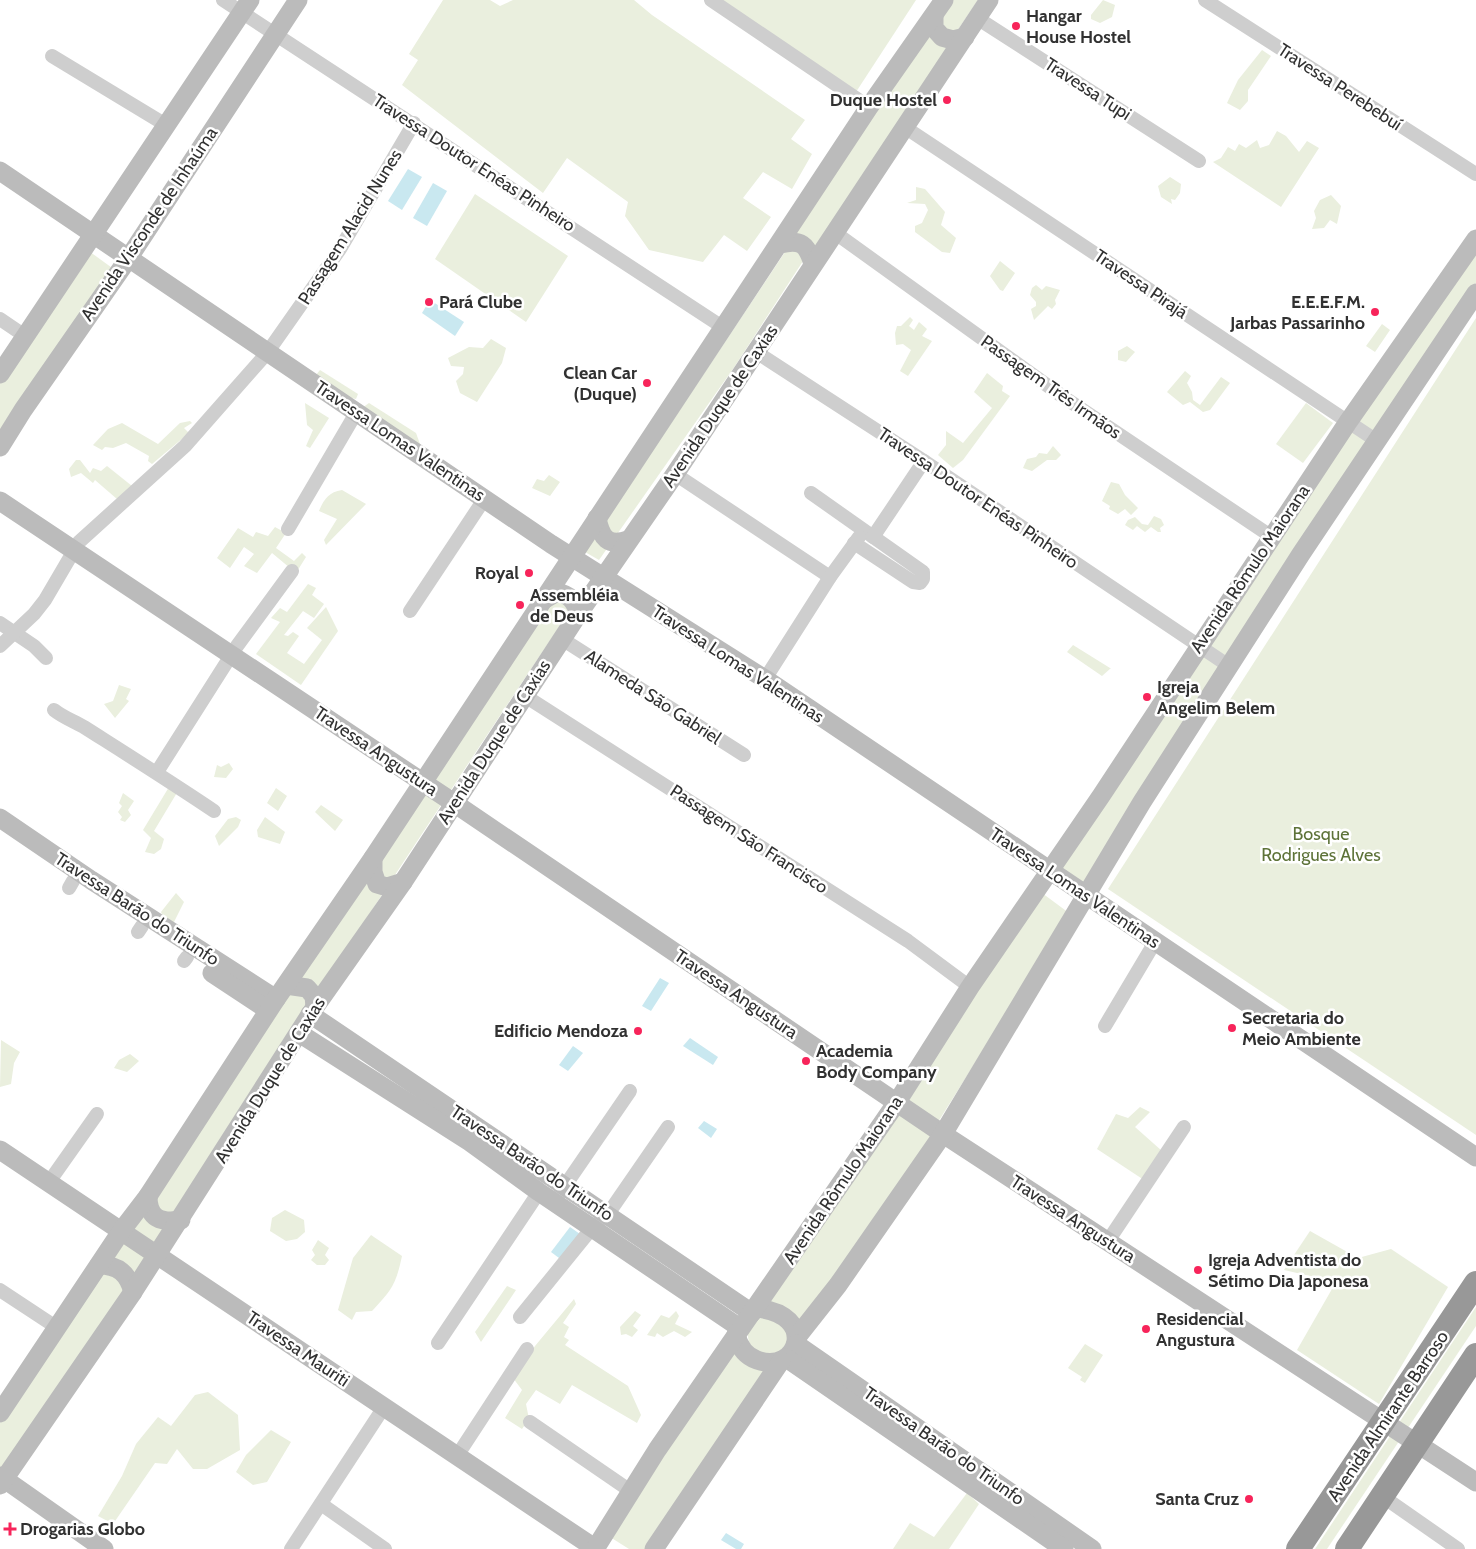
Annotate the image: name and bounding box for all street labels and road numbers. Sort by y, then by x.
street label: Travessa Perebebuí [1274,39,1406,135]
street label: Travessa Tupi [1041,53,1135,125]
street label: Travessa Doutor Enéas Pinheiro [369,89,579,237]
street label: Avenida Visconde de Inhaúma [76,123,222,325]
street label: Passagem Alacid Nunes [293,145,407,309]
street label: Travessa Pirajá [1090,245,1192,324]
street label: Avenida Duque de Caxias [657,320,783,492]
street label: Passagem Três Irmãos [977,330,1125,444]
street label: Travessa Lomas Valentinas [311,376,489,506]
street label: Travessa Doutor Enéas Pinheiro [874,423,1082,573]
street label: Avenida Rômulo Maiorana [1185,480,1315,657]
street label: Travessa Lomas Valentinas [648,600,828,728]
street label: Alameda São Gabriel [581,645,726,750]
street label: Avenida Duque de Caxias [433,656,555,828]
street label: Travessa Angustura [310,702,442,801]
street label: Passagem São Francisco [666,780,832,898]
street label: Travessa Lomas Valentinas [986,823,1164,953]
street label: Travessa Barão do Triunfo [51,848,223,970]
street label: Travessa Angustura [670,945,802,1044]
street label: Avenida Duque de Caxias [210,993,330,1167]
street label: Avenida Rômulo Maiorana [778,1091,908,1268]
street label: Travessa Barão do Triunfo [446,1100,618,1226]
street label: Travessa Angustura [1007,1171,1140,1268]
street label: Travessa Mauriti [242,1307,354,1391]
street label: Avenida Almirante Barroso [1323,1326,1453,1505]
street label: Travessa Barão do Triunfo [859,1382,1029,1510]

